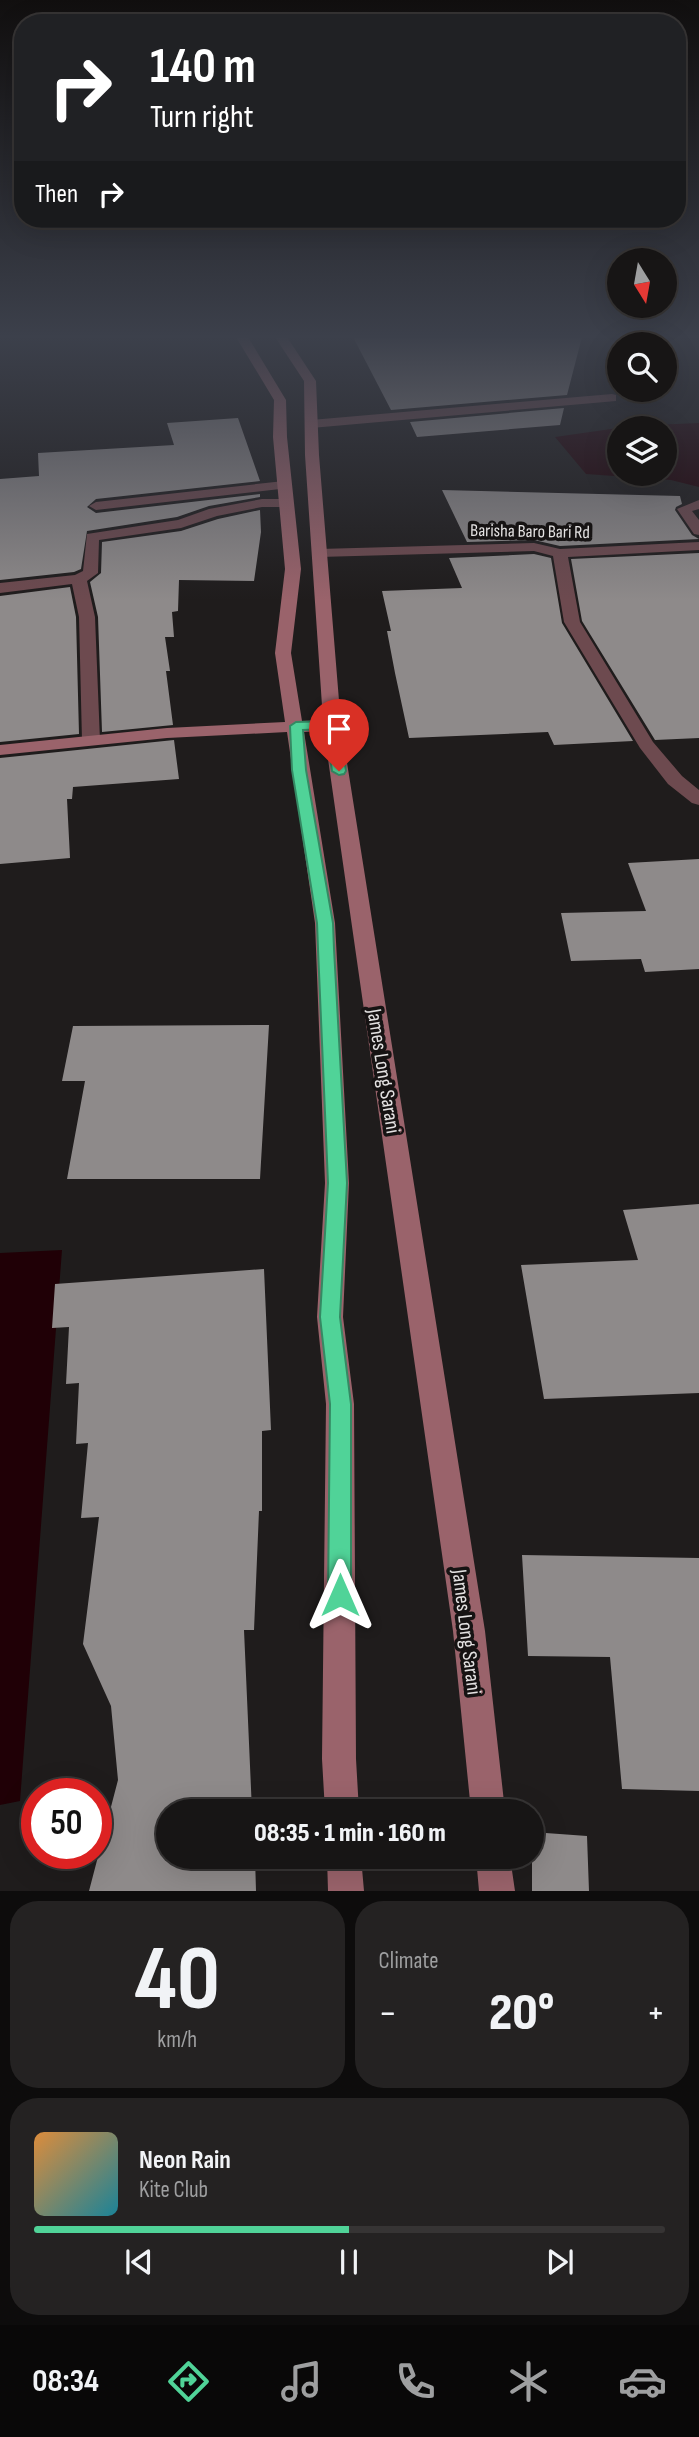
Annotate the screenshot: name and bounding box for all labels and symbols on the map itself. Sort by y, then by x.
north arrow [607,248,677,318]
street label: Barisha Baro Bari Rd [470,520,590,543]
pin [309,699,369,771]
street label: James Long Sarani [361,1006,406,1135]
position arrow [303,1558,377,1632]
street label: James Long Sarani [446,1567,487,1696]
speed limit sign: 50 [21,1778,112,1869]

